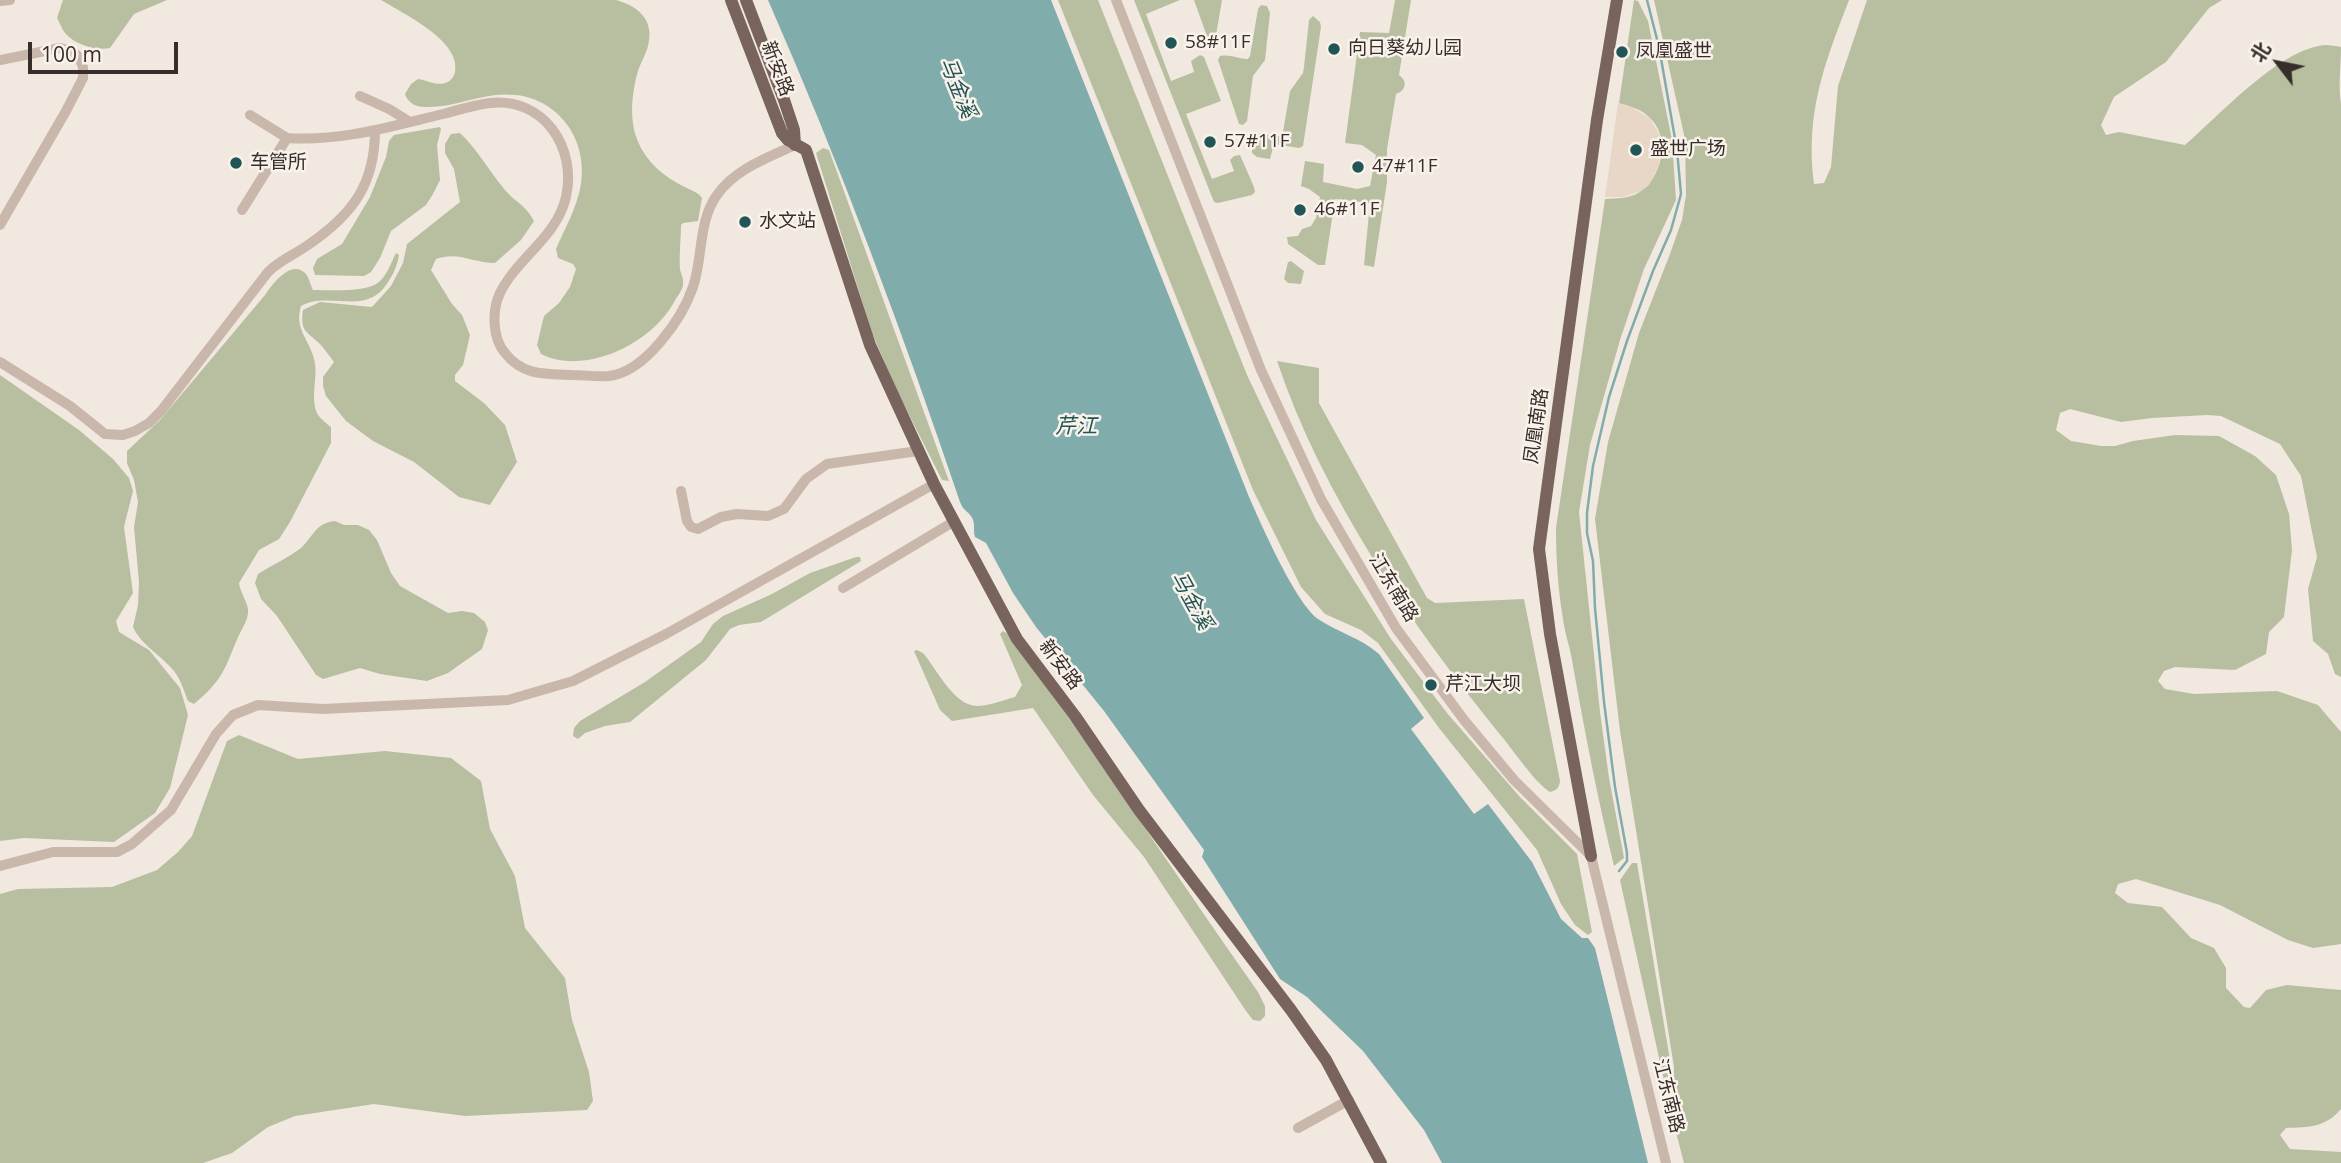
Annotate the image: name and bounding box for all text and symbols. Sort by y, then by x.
scale bar [32,28,182,72]
north arrow [2243,28,2313,98]
place label: 58#11F [1185,32,1251,54]
marker: 58#11F [1163,35,1179,51]
text: 北 [2244,37,2276,67]
street label: 新安路 [756,38,798,100]
place label: 向日葵幼儿园 [1348,38,1462,60]
text: 100 m [41,40,102,68]
marker: 向日葵幼儿园 [1326,41,1342,57]
place label: 凤凰盛世 [1636,41,1712,63]
marker: 凤凰盛世 [1614,44,1630,60]
water label: 马金溪 [934,54,980,122]
place label: 57#11F [1224,131,1290,153]
marker: 57#11F [1202,134,1218,150]
place label: 盛世广场 [1650,139,1726,161]
marker: 盛世广场 [1628,142,1644,158]
place label: 车管所 [250,152,307,174]
marker: 车管所 [228,155,244,171]
place label: 47#11F [1372,156,1438,178]
marker: 47#11F [1350,159,1366,175]
place label: 46#11F [1314,199,1380,221]
marker: 46#11F [1292,202,1308,218]
place label: 水文站 [759,211,816,233]
marker: 水文站 [737,214,753,230]
street label: 凤凰南路 [1520,387,1554,465]
water label: 芹江 [1055,414,1097,440]
street label: 江东南路 [1364,550,1422,626]
water label: 马金溪 [1165,567,1217,635]
street label: 新安路 [1034,635,1086,695]
place label: 芹江大坝 [1445,674,1521,696]
marker: 芹江大坝 [1423,677,1439,693]
street label: 江东南路 [1648,1056,1688,1136]

